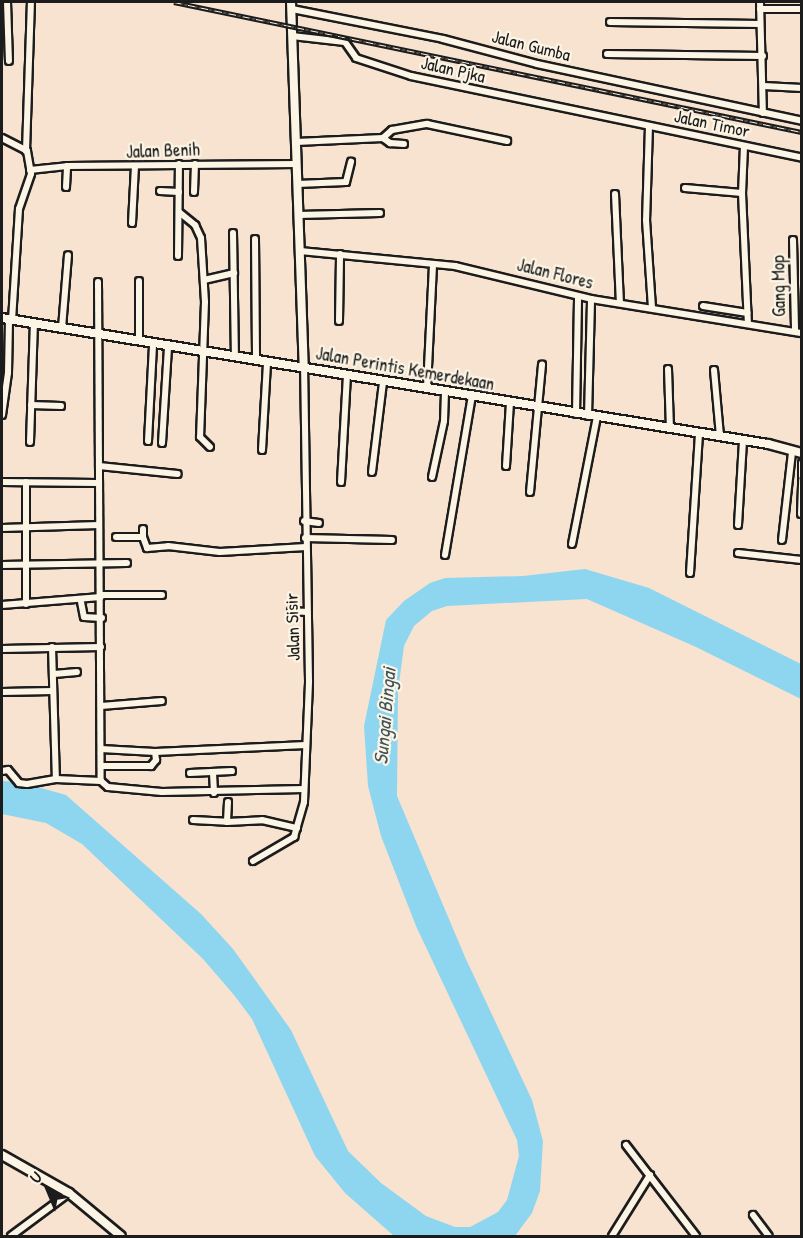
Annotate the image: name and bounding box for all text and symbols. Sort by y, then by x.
street label: Jalan Gumba [489,26,573,66]
street label: Jalan Pjka [419,52,487,88]
street label: Jalan Timor [672,105,752,143]
street label: Jalan Benih [126,139,200,163]
street label: Jalan Flores [515,254,595,294]
street label: Gang Mop [768,255,790,317]
street label: Jalan Perintis Kemerdekaan [314,343,496,395]
street label: Jalan Sisir [281,593,305,661]
water label: Sungai Bingai [368,667,400,765]
north arrow [18,1160,78,1220]
text: U [25,1166,46,1188]

